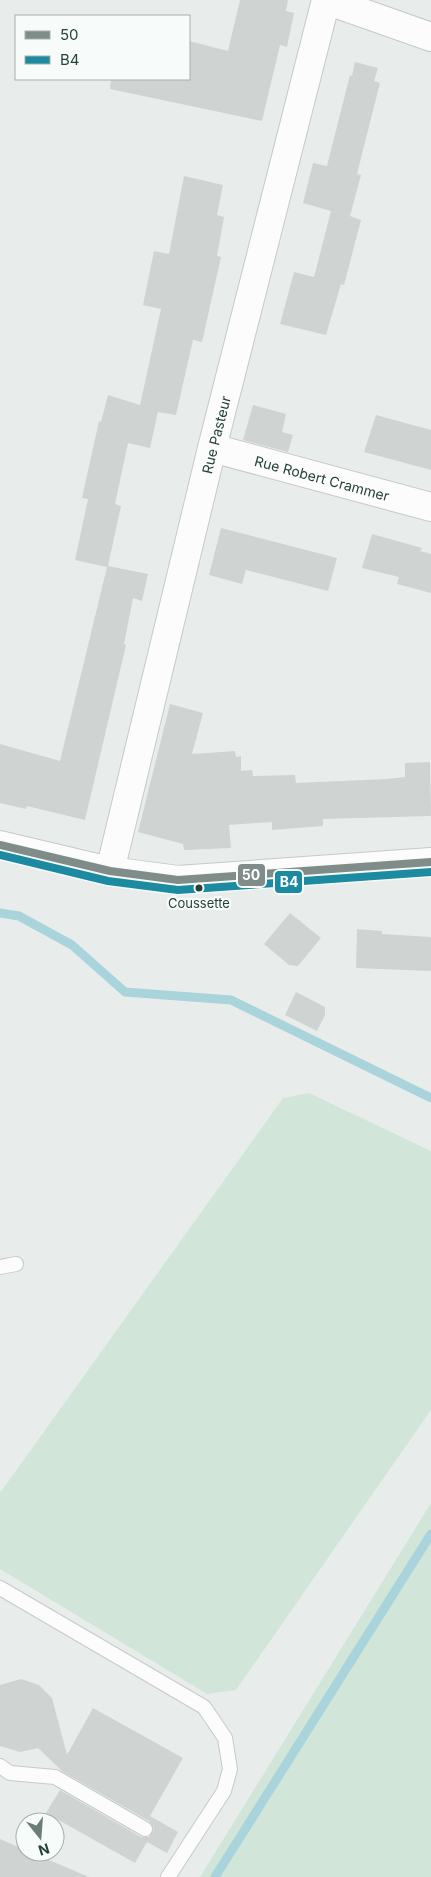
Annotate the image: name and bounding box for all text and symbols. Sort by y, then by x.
legend [15,15,190,80]
text: 50 [60,25,79,44]
text: B4 [60,50,80,69]
street label: Rue Pasteur [198,394,234,475]
street label: Rue Robert Crammer [253,451,391,504]
line badge: 50 [237,863,266,887]
text: 50 [242,866,260,883]
line badge: B4 [274,870,303,894]
text: B4 [280,873,298,890]
marker: Coussette [194,883,204,893]
place label: Coussette [168,895,230,911]
north arrow [15,1812,65,1862]
text: N [36,1840,52,1860]

